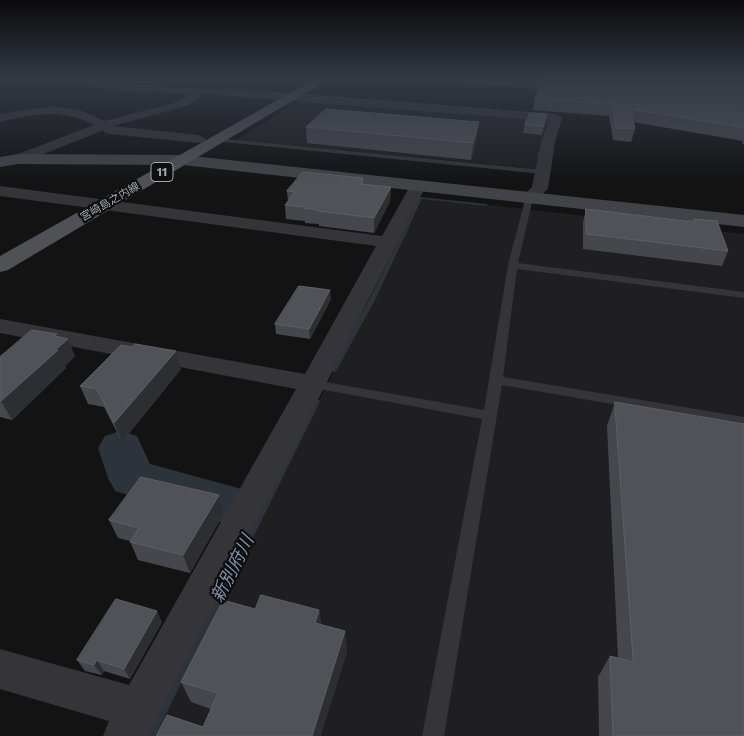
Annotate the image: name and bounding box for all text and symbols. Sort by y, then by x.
road number: 11 [151,162,173,182]
street label: 宮崎島之内線 [78,180,142,224]
water label: 新別府川 [207,532,259,606]

